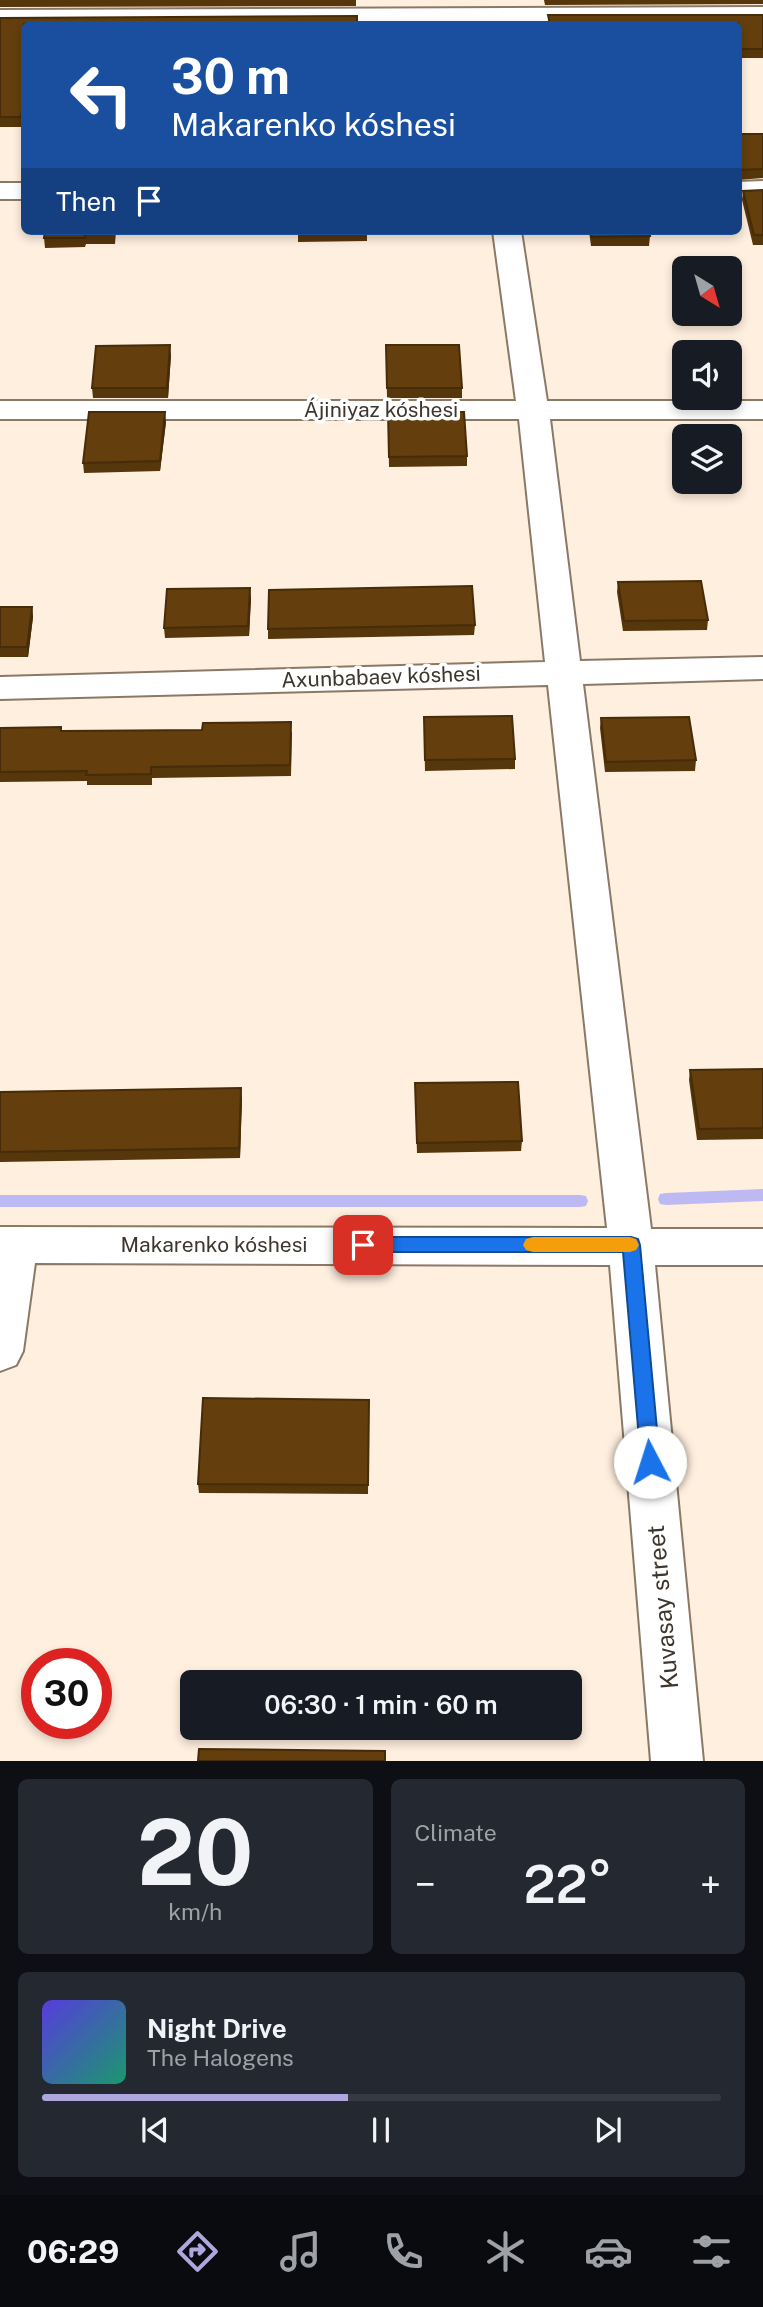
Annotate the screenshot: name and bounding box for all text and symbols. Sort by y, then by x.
text: 30 m [171,47,290,105]
icon: left [56,49,147,140]
text: Makarenko kóshesi [171,106,456,143]
icon: arrive [130,182,168,220]
text: Then [56,186,116,217]
north arrow [672,256,742,326]
map controls [672,256,742,494]
button: sound [672,340,742,410]
street label: Ájiniyaz kóshesi [304,397,458,422]
button: layers [672,424,742,494]
street label: Axunbabaev kóshesi [281,661,481,692]
pin [333,1215,393,1275]
icon: arrive [344,1226,382,1264]
street label: Makarenko kóshesi [121,1232,307,1257]
position arrow [613,1425,687,1499]
street label: Kuvasay street [641,1524,683,1690]
speed limit sign: 30 [21,1648,112,1739]
text: 06:30 · 1 min · 60 m [264,1689,498,1720]
text: 20 [137,1799,253,1905]
text: Climate [415,1819,497,1846]
text: 22° [523,1854,612,1915]
text: − [415,1862,436,1907]
text: + [700,1862,721,1907]
text: km/h [168,1898,222,1925]
text: Night Drive [147,2013,287,2044]
text: The Halogens [147,2044,294,2071]
icon: previous [136,2111,174,2149]
icon: pause [362,2111,400,2149]
icon: next [589,2111,627,2149]
icon: directions [173,2227,222,2276]
icon: music [276,2227,325,2276]
icon: phone [379,2227,428,2276]
icon: climate [481,2227,530,2276]
icon: car [584,2227,633,2276]
icon: filters [687,2227,736,2276]
text: 06:29 [27,2233,119,2270]

